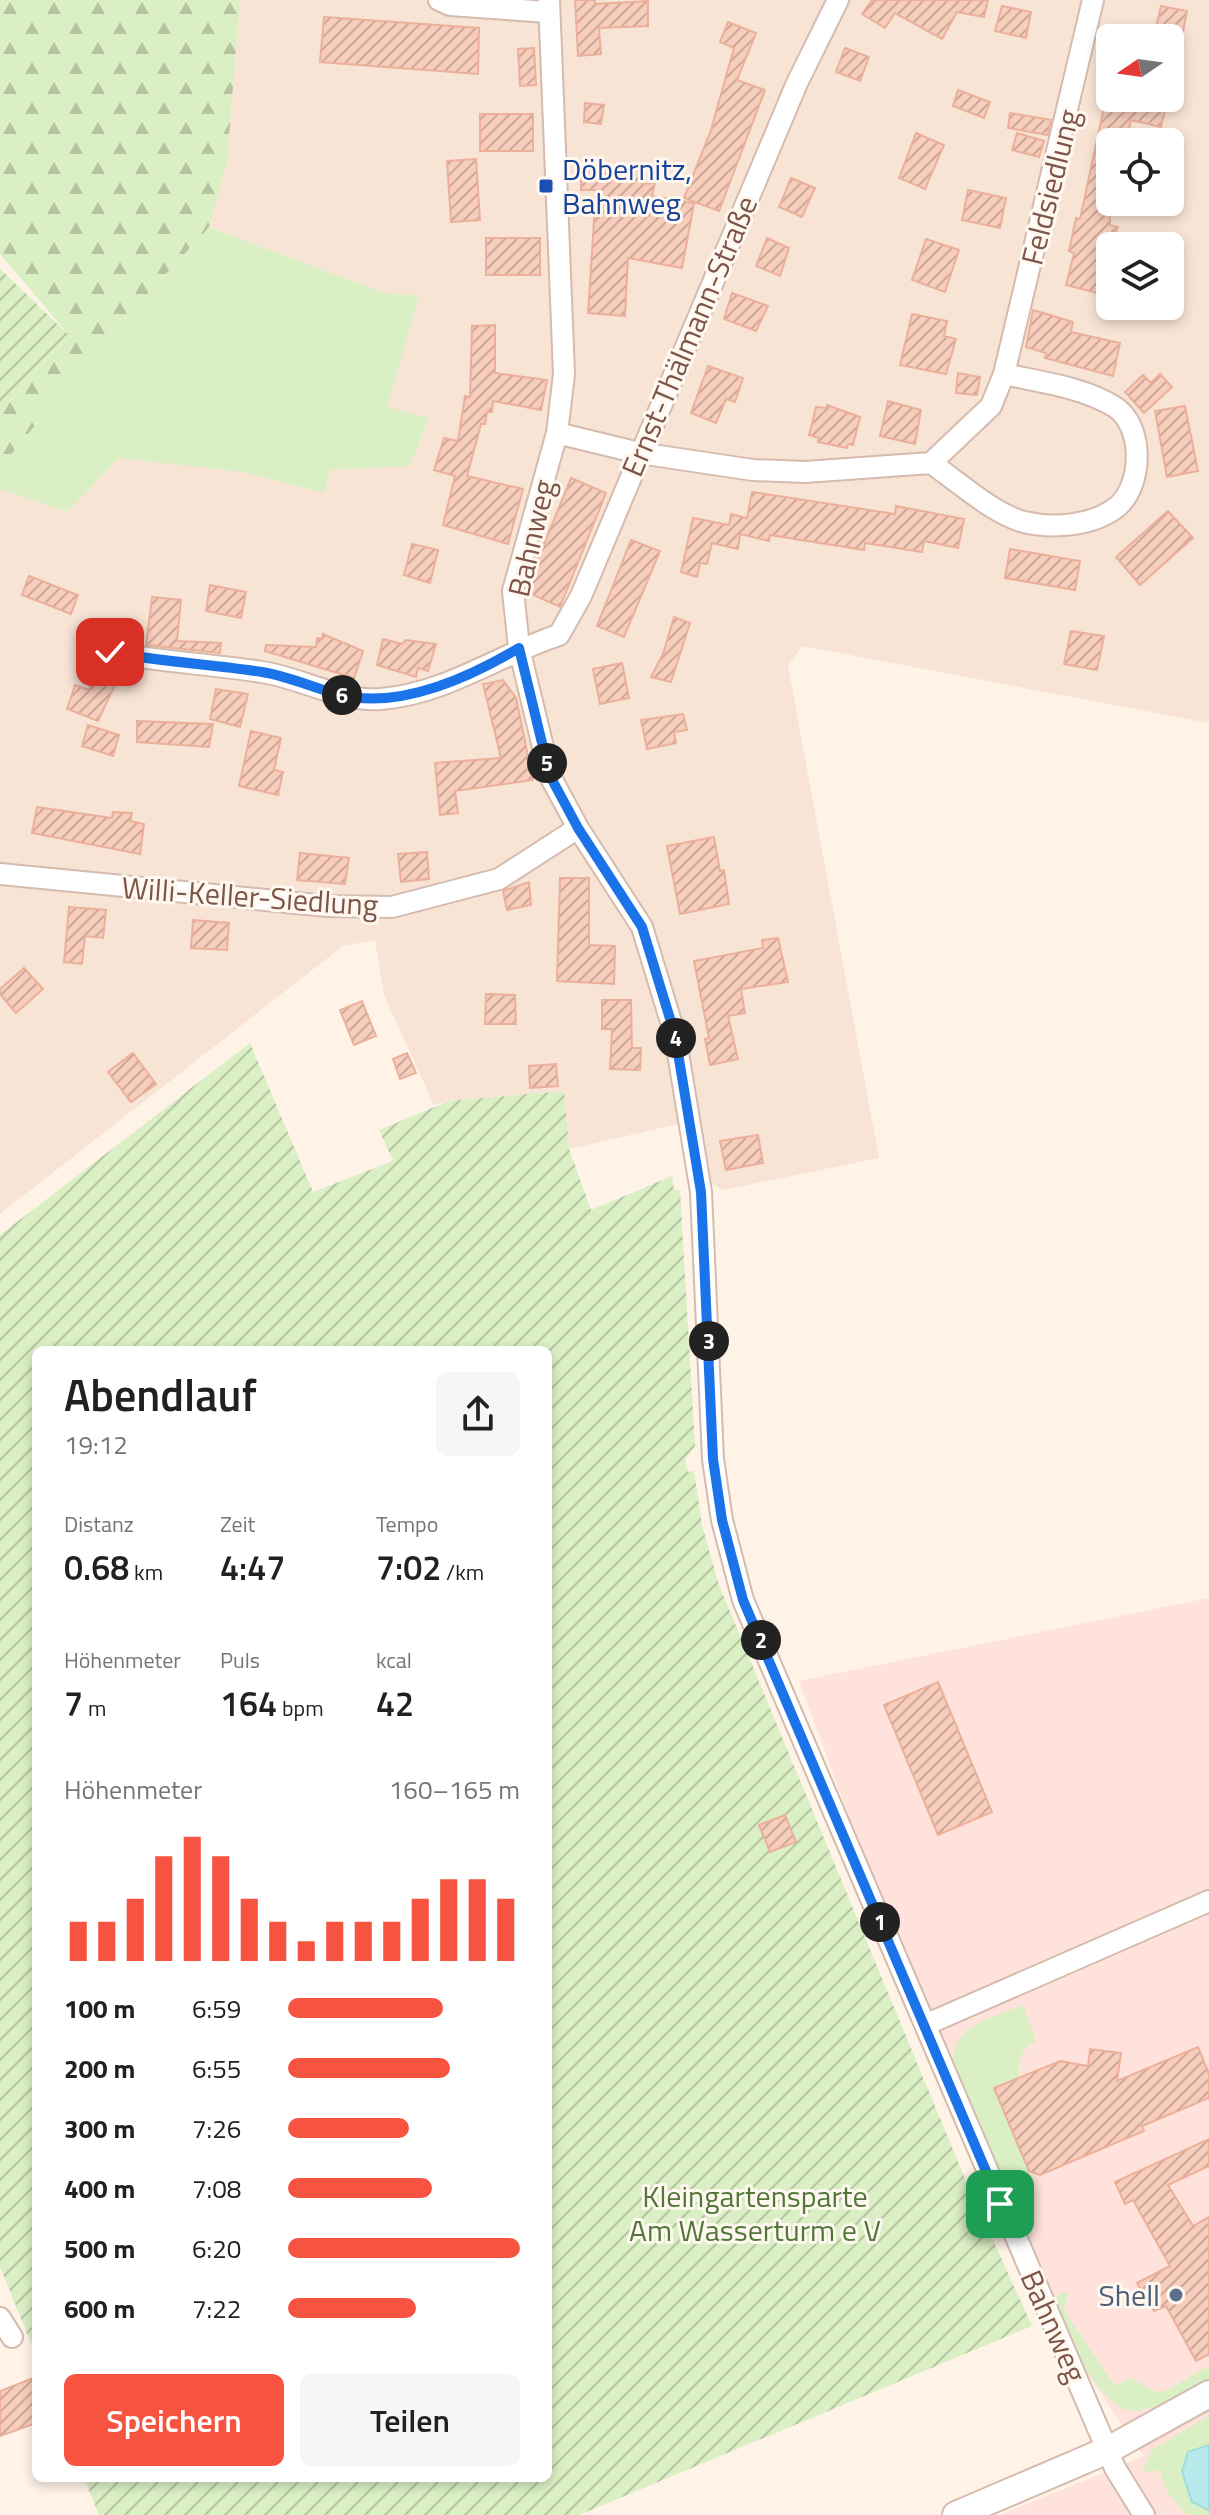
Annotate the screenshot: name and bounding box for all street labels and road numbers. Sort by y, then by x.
street label: Feldsiedlung [1008,104,1092,270]
street label: Ernst-Thälmann-Straße [609,189,769,483]
street label: Bahnweg [495,475,567,601]
street label: Willi-Keller-Siedlung [120,864,380,928]
street label: Bahnweg [1009,2262,1099,2390]

